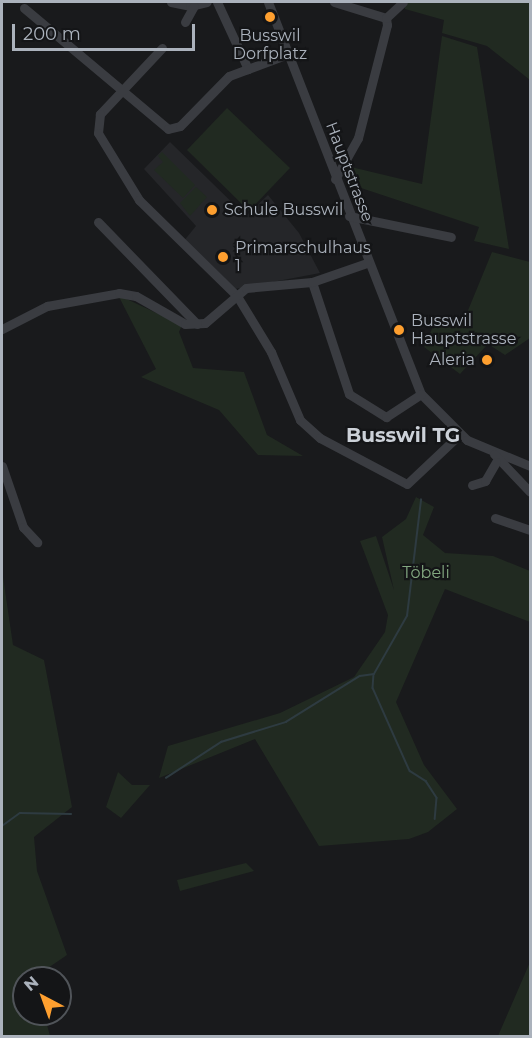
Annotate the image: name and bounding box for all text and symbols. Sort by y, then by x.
marker: Busswil Dorfplatz [263,10,277,24]
scale bar [15,12,198,50]
text: 200 m [23,23,81,45]
place label: Busswil Dorfplatz [233,26,307,64]
street label: Hauptstrasse [321,119,377,225]
place label: Schule Busswil [224,200,343,220]
marker: Schule Busswil [205,203,219,217]
place label: Primarschulhaus 1 [235,238,371,276]
marker: Primarschulhaus 1 [216,250,230,264]
place label: Busswil Hauptstrasse [411,311,516,349]
marker: Busswil Hauptstrasse [392,323,406,337]
place label: Aleria [430,350,475,370]
marker: Aleria [480,353,494,367]
district label: Busswil TG [346,423,460,447]
park label: Töbeli [402,563,450,583]
north arrow [12,966,72,1026]
text: N [20,972,42,995]

